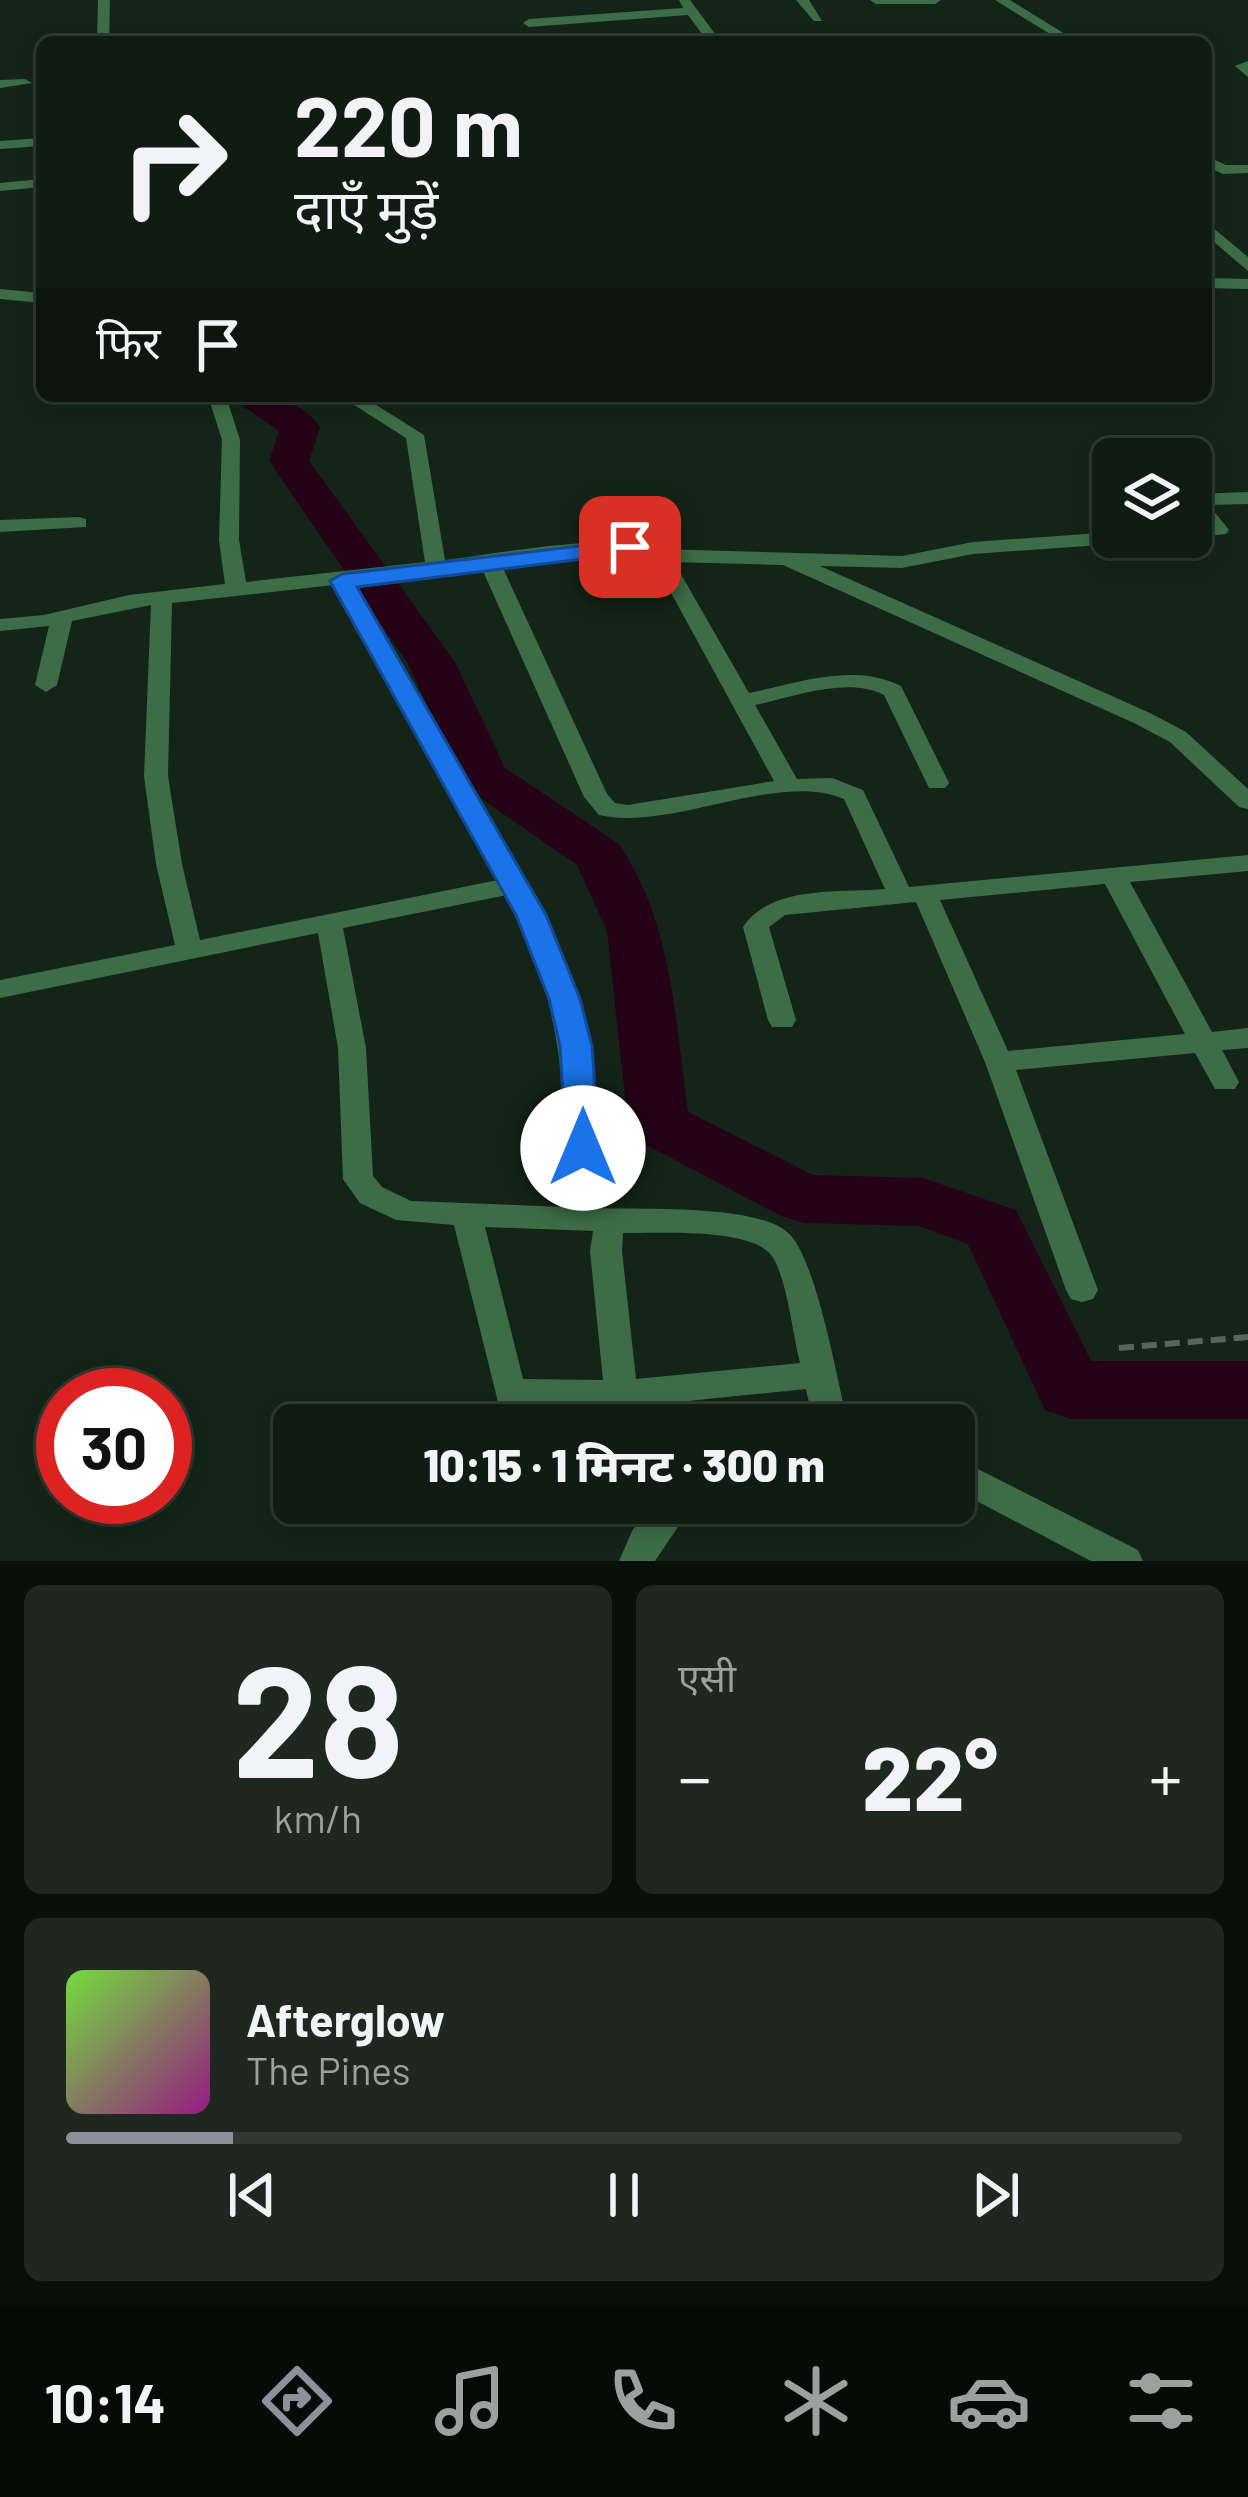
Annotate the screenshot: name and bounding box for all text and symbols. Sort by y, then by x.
text: 220 m [294,73,523,174]
icon: right [96,84,252,240]
text: दाएँ मुड़ें [294,175,439,240]
icon: arrive [185,312,251,378]
text: फिर [96,314,161,368]
map controls [1092,438,1212,558]
button: layers [1092,438,1212,558]
pin [579,496,681,598]
icon: arrive [597,514,663,580]
position arrow [520,1085,646,1211]
speed limit sign: 30 [36,1368,192,1524]
text: 10:15 · 1 मिनट · 300 m [423,1437,825,1491]
text: 28 [232,1622,404,1809]
text: एसी [678,1653,736,1700]
text: 22° [862,1721,998,1829]
text: − [678,1736,711,1815]
text: + [1149,1736,1182,1815]
text: km/h [274,1794,362,1841]
text: Afterglow [246,1992,445,2046]
text: The Pines [246,2046,411,2093]
icon: previous [219,2162,285,2228]
icon: pause [591,2162,657,2228]
icon: next [963,2162,1029,2228]
icon: directions [255,2359,339,2443]
icon: music [428,2359,512,2443]
icon: phone [601,2359,685,2443]
icon: climate [774,2359,858,2443]
icon: car [947,2359,1031,2443]
icon: filters [1119,2359,1203,2443]
text: 10:14 [44,2369,166,2434]

